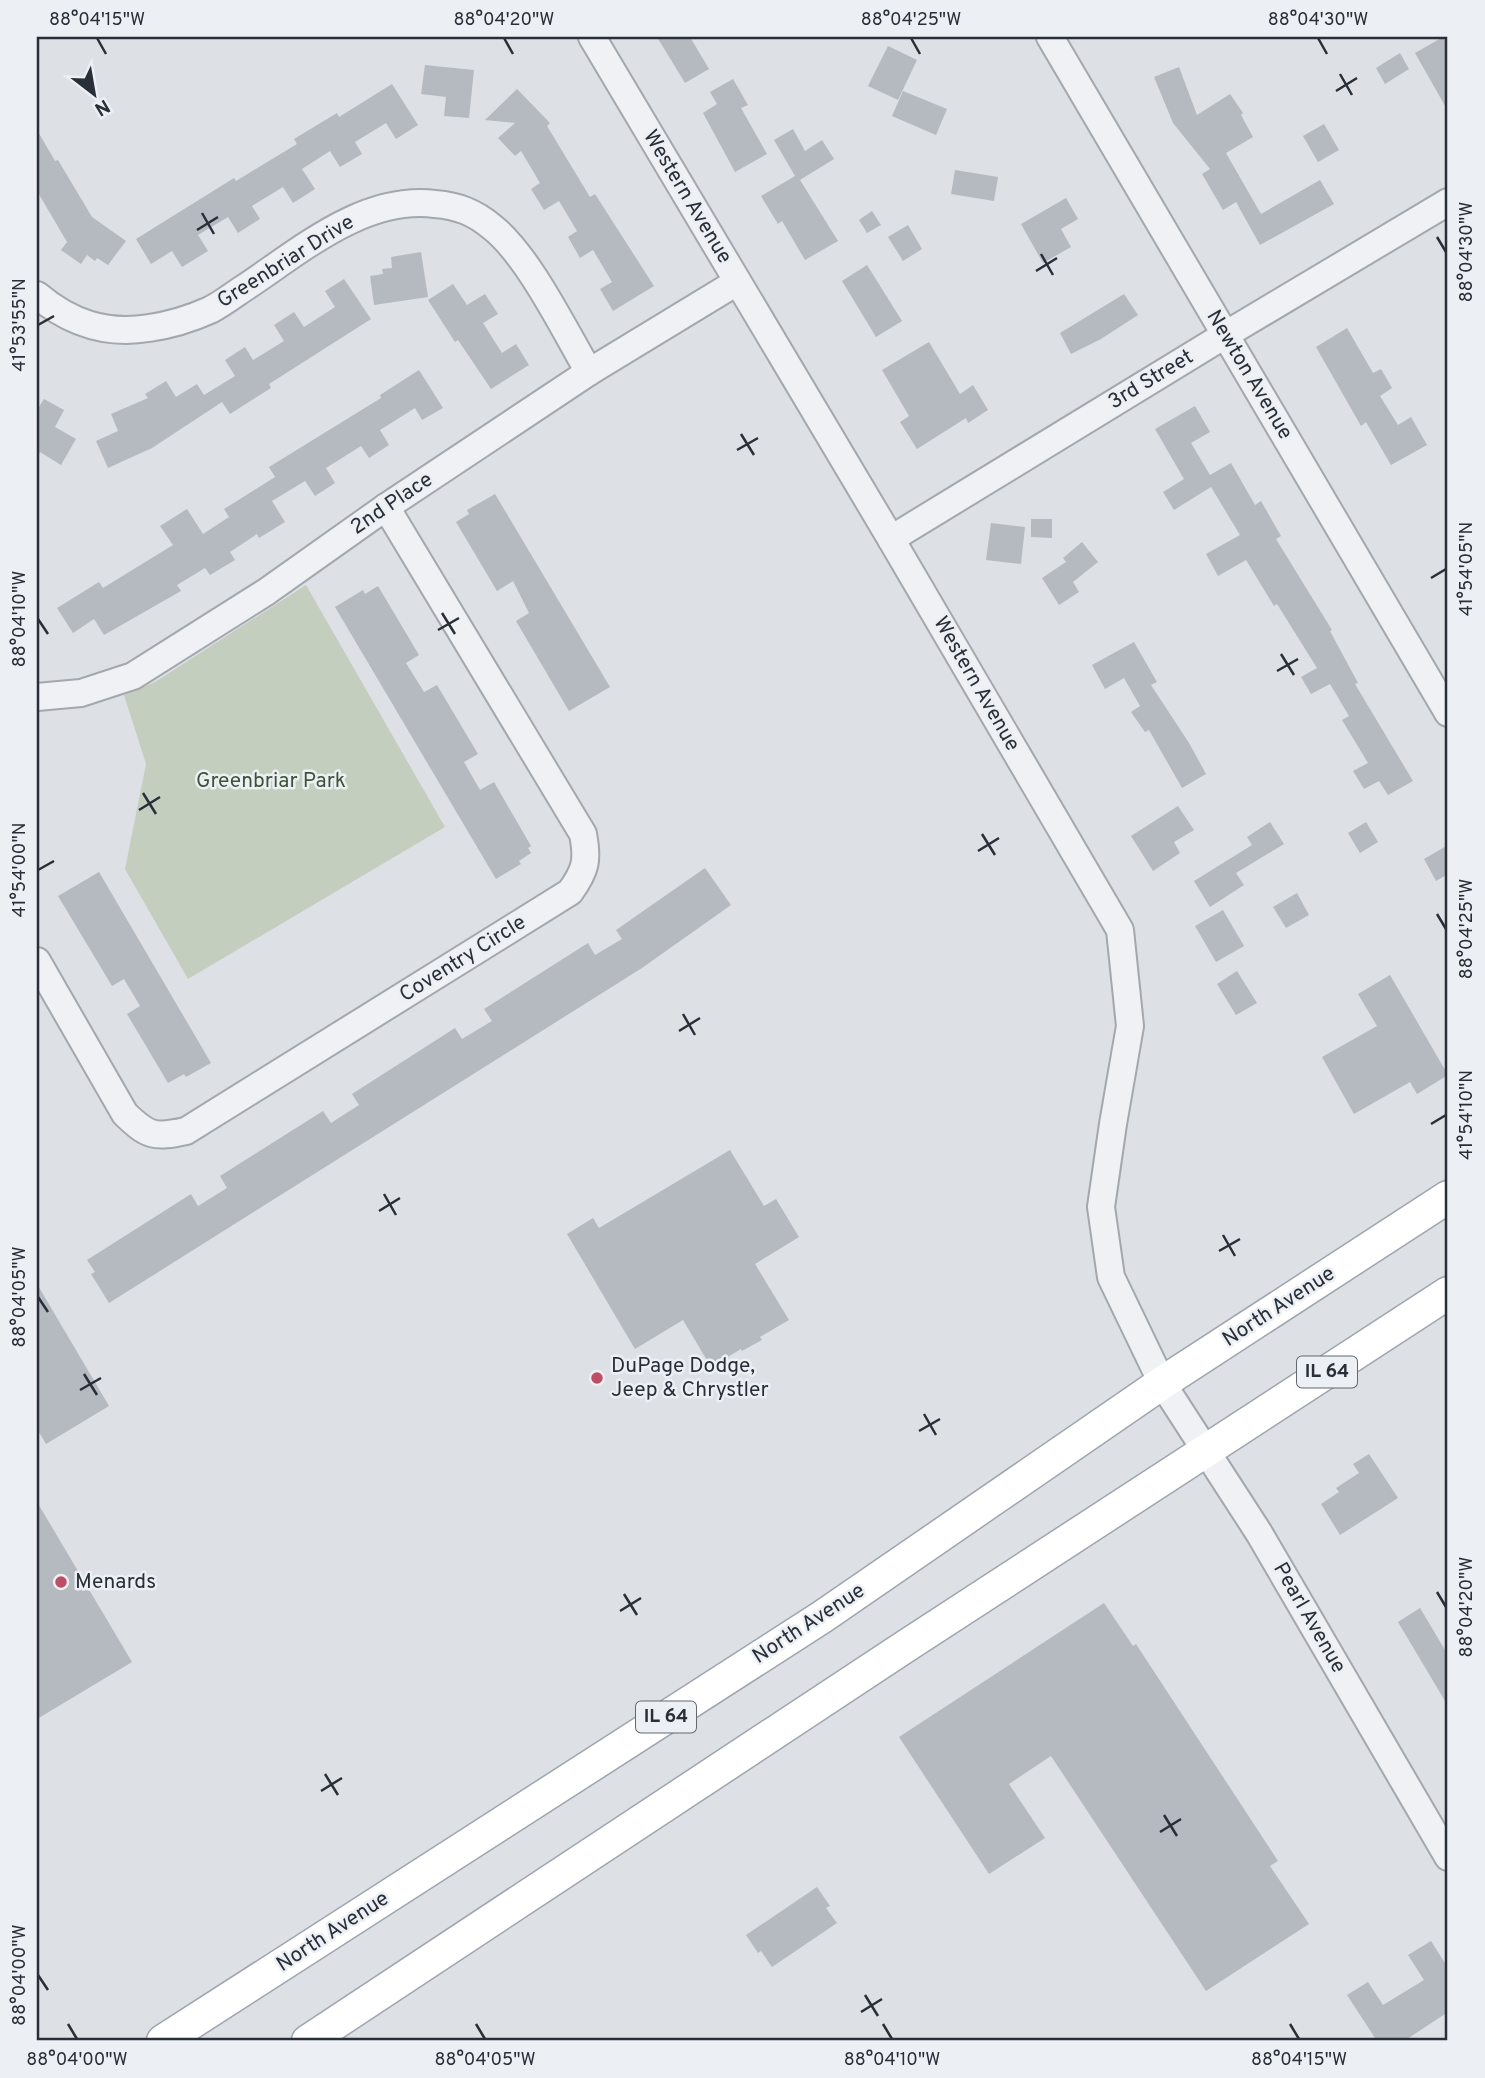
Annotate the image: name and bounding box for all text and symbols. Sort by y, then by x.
text: 88°04'15"W [49,9,145,32]
text: 88°04'20"W [454,9,554,32]
text: 88°04'25"W [861,9,961,32]
text: 88°04'30"W [1268,9,1368,32]
north arrow [60,60,130,130]
text: N [90,93,114,121]
street label: Western Avenue [636,125,738,269]
text: 88°04'30"W [1456,202,1479,302]
street label: Greenbriar Drive [213,209,359,315]
text: 41°53'55"N [9,278,32,372]
street label: Newton Avenue [1200,305,1298,445]
street label: 3rd Street [1103,344,1199,416]
street label: 2nd Place [346,467,438,541]
text: 41°54'05"N [1456,522,1479,616]
text: 88°04'10"W [9,571,32,667]
street label: Western Avenue [926,612,1026,756]
park label: Greenbriar Park [196,768,346,795]
text: 41°54'00"N [9,823,32,917]
text: 88°04'25"W [1456,879,1479,979]
street label: Coventry Circle [395,909,531,1009]
text: 41°54'10"N [1456,1070,1479,1160]
text: 88°04'05"W [9,1246,32,1348]
street label: North Avenue [1218,1261,1340,1353]
place label: DuPage Dodge, Jeep & Chrystler [611,1353,769,1404]
road number: IL 64 [1297,1356,1357,1388]
marker: DuPage Dodge, Jeep & Chrystler [589,1370,605,1386]
text: 88°04'20"W [1456,1557,1479,1657]
street label: Pearl Avenue [1266,1558,1352,1678]
place label: Menards [75,1569,156,1596]
marker: Menards [53,1574,69,1590]
street label: North Avenue [748,1578,870,1670]
road number: IL 64 [636,1702,696,1732]
street label: North Avenue [272,1886,394,1978]
text: 88°04'00"W [9,1924,32,2026]
text: 88°04'00"W [26,2049,128,2072]
text: 88°04'05"W [434,2049,536,2072]
text: 88°04'10"W [844,2049,940,2072]
text: 88°04'15"W [1251,2049,1347,2072]

